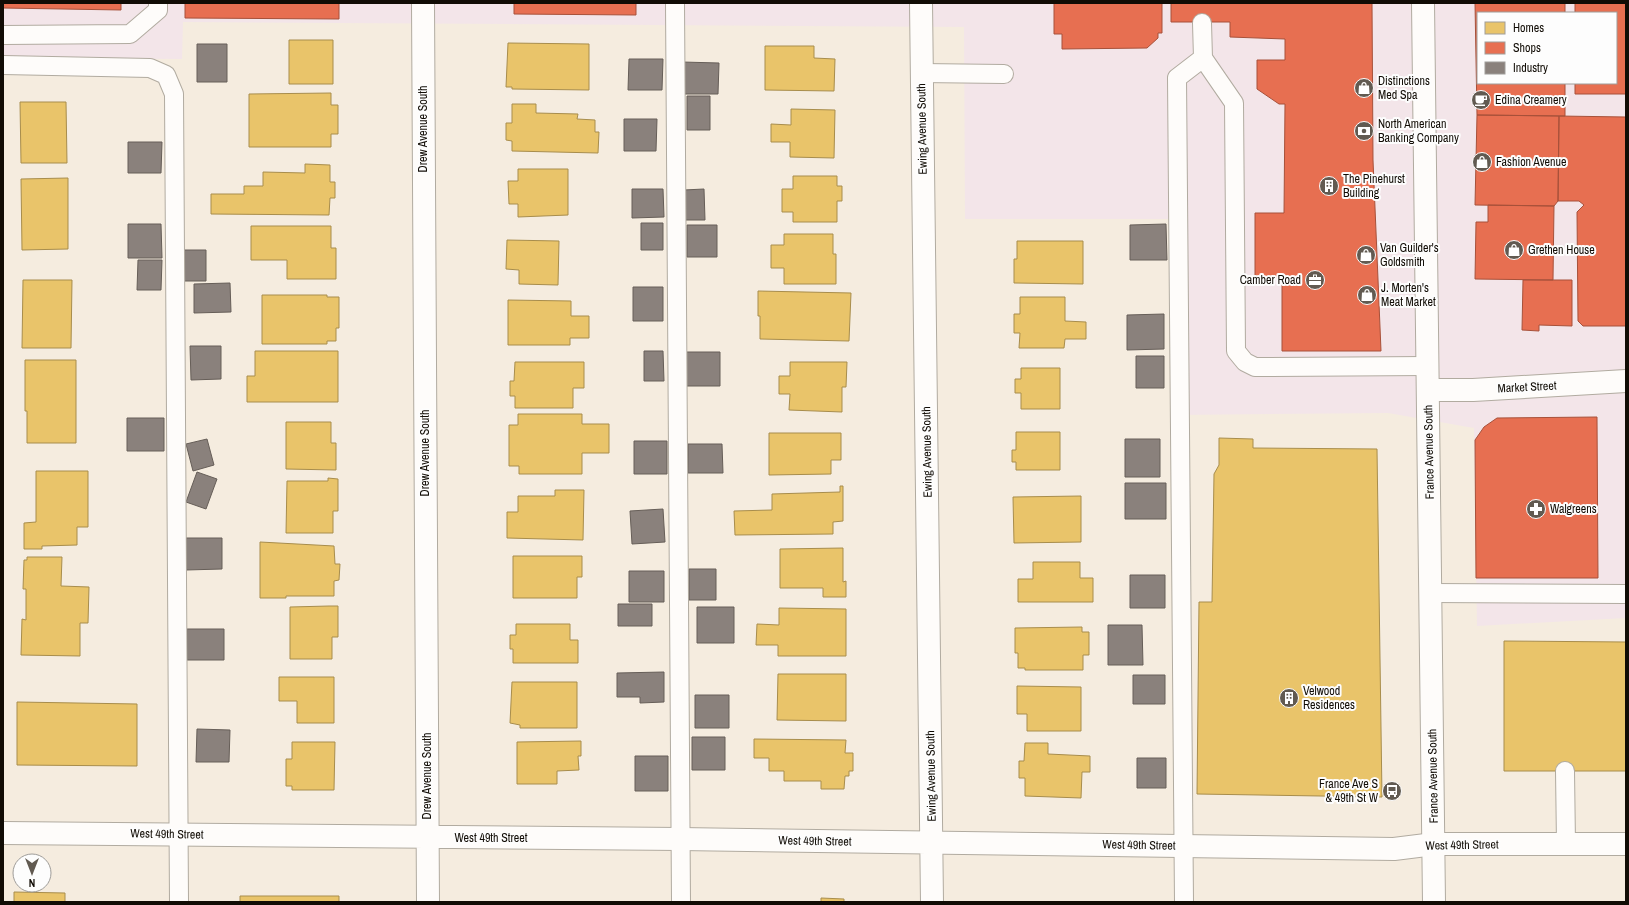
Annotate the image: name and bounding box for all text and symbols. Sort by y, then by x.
legend [1477,12,1617,84]
text: Homes [1513,20,1544,36]
text: Shops [1513,40,1541,56]
text: Industry [1513,60,1548,76]
place label: Distinctions Med Spa [1378,73,1430,103]
shop icon: Distinctions Med Spa [1353,77,1375,99]
street label: Ewing Avenue South [913,83,931,175]
street label: Drew Avenue South [415,86,431,172]
cafe icon: Edina Creamery [1470,89,1492,111]
place label: Edina Creamery [1495,92,1567,108]
place label: North American Banking Company [1378,116,1459,146]
bank icon: North American Banking Company [1353,120,1375,142]
shop icon: Fashion Avenue [1471,151,1493,173]
place label: Fashion Avenue [1496,154,1566,170]
place label: The Pinehurst Building [1343,171,1405,201]
building icon: The Pinehurst Building [1318,175,1340,197]
shop icon: Grethen House [1503,239,1525,261]
place label: Van Guilder's Goldsmith [1380,240,1439,270]
place label: Grethen House [1528,242,1595,258]
shop icon: Van Guilder's Goldsmith [1355,244,1377,266]
office icon: Camber Road [1304,269,1326,291]
place label: Camber Road [1240,272,1301,288]
place label: J. Morten's Meat Market [1381,280,1436,310]
shop icon: J. Morten's Meat Market [1356,284,1378,306]
street label: Market Street [1497,377,1557,397]
street label: France Avenue South [1420,405,1438,499]
street label: Ewing Avenue South [918,406,936,498]
street label: Drew Avenue South [417,410,433,496]
pharmacy icon: Walgreens [1525,498,1547,520]
place label: Walgreens [1550,501,1597,517]
place label: Velwood Residences [1303,683,1355,713]
building icon: Velwood Residences [1278,687,1300,709]
street label: France Avenue South [1424,729,1442,823]
street label: Ewing Avenue South [922,730,940,822]
street label: Drew Avenue South [419,733,435,819]
place label: France Ave S & 49th St W [1319,776,1379,806]
bus stop icon: France Ave S & 49th St W [1381,780,1403,802]
street label: West 49th Street [130,825,204,843]
street label: West 49th Street [454,830,528,846]
street label: West 49th Street [778,832,852,850]
street label: West 49th Street [1102,836,1176,854]
street label: West 49th Street [1425,836,1499,854]
north arrow [12,853,52,893]
text: N [29,876,35,890]

